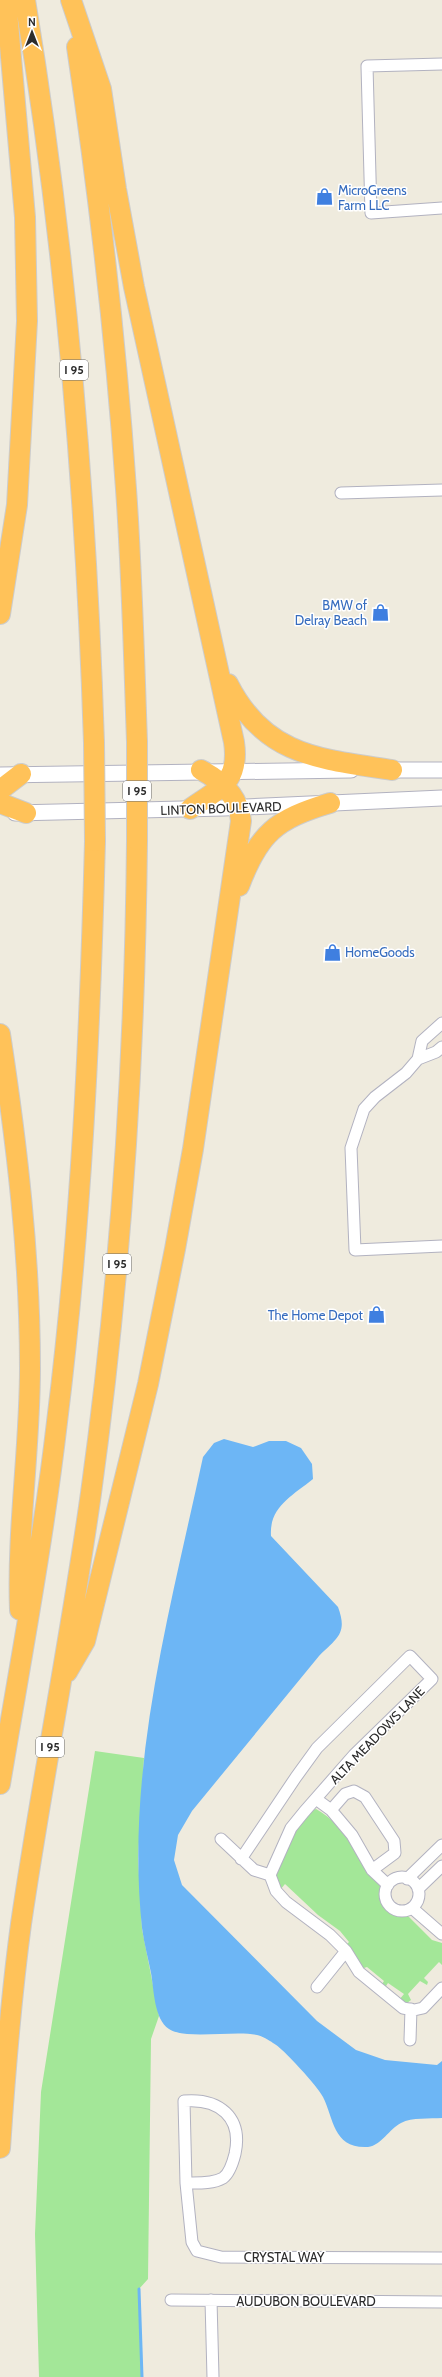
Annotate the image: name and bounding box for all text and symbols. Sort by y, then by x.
north arrow [12,12,52,52]
text: N [28,15,36,29]
place label: MicroGreens Farm LLC [338,182,407,213]
shop icon: MicroGreens Farm LLC [315,187,335,207]
road number: I 95 [60,360,88,380]
place label: BMW of Delray Beach [295,597,368,628]
shop icon: BMW of Delray Beach [370,602,390,622]
road number: I 95 [123,781,151,801]
street label: LINTON BOULEVARD [160,798,282,818]
shop icon: HomeGoods [322,942,342,962]
place label: HomeGoods [345,944,415,960]
road number: I 95 [103,1254,131,1274]
shop icon: The Home Depot [366,1305,386,1325]
place label: The Home Depot [268,1307,364,1323]
street label: ALTA MEADOWS LANE [326,1683,428,1787]
road number: I 95 [36,1737,64,1757]
street label: CRYSTAL WAY [244,2249,325,2265]
street label: AUDUBON BOULEVARD [236,2293,376,2309]

